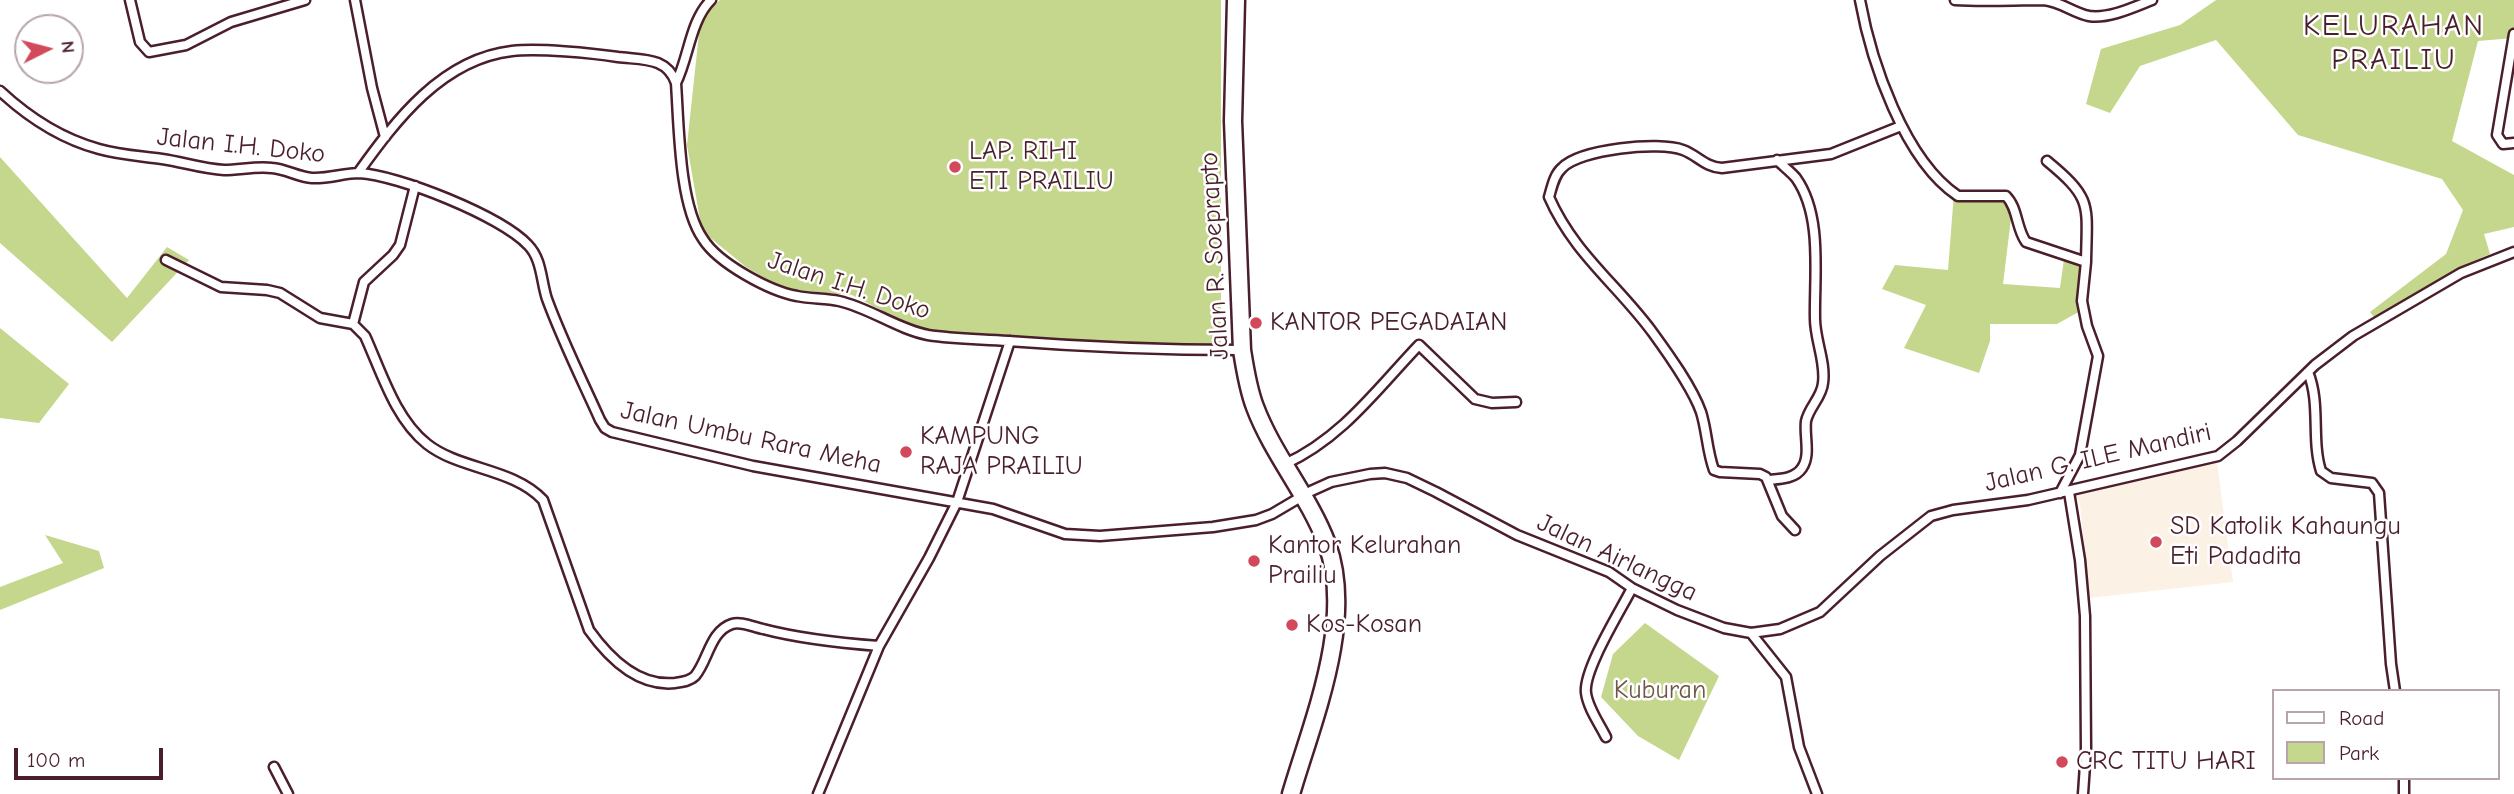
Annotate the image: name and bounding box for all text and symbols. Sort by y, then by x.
district label: KELURAHAN PRAILIU [2304,9,2484,79]
north arrow [14,14,84,84]
text: N [56,40,79,54]
street label: Jalan I.H. Doko [155,122,327,170]
place label: LAP. RIHI ETI PRAILIU [969,136,1114,198]
street label: Jalan R. Soeprapto [1194,151,1236,361]
marker: LAP. RIHI ETI PRAILIU [947,159,963,175]
street label: Jalan I.H. Doko [764,245,934,327]
place label: KANTOR PEGADAIAN [1270,307,1507,339]
marker: KANTOR PEGADAIAN [1248,315,1264,331]
street label: Jalan Umbu Rara Meha [618,395,884,481]
street label: Jalan G. ILE Mandiri [1982,417,2214,499]
place label: KAMPUNG RAJA PRAILIU [920,421,1083,482]
marker: KAMPUNG RAJA PRAILIU [898,444,914,460]
street label: Jalan Airlangga [1532,507,1702,609]
place label: SD Katolik Kahaungu Eti Padadita [2170,511,2401,572]
place label: Kantor Kelurahan Prailiu [1268,530,1461,592]
marker: SD Katolik Kahaungu Eti Padadita [2148,534,2164,550]
marker: Kantor Kelurahan Prailiu [1246,553,1262,569]
place label: Kos-Kosan [1306,609,1422,641]
marker: Kos-Kosan [1284,617,1300,633]
park label: Kuburan [1614,675,1706,707]
legend [2272,689,2500,780]
text: Road [2339,706,2384,730]
scale bar [18,734,166,778]
text: Park [2339,741,2379,765]
place label: CRC TITU HARI [2076,746,2256,778]
text: 100 m [27,748,85,772]
marker: CRC TITU HARI [2054,754,2070,770]

